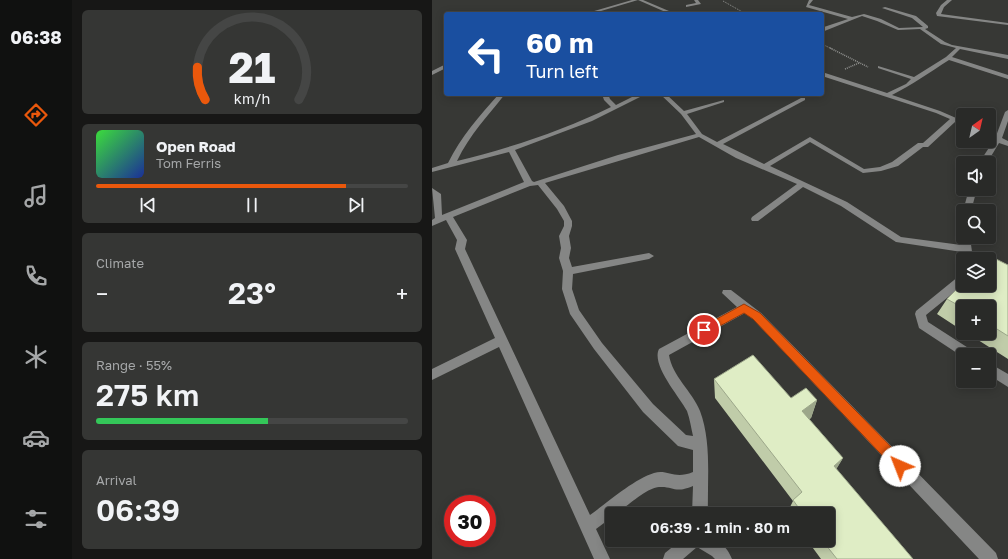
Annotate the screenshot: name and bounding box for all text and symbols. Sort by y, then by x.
text: 06:38 [10,26,62,48]
text: 60 m [526,26,593,59]
icon: left [460,28,512,80]
text: 21 [229,42,275,92]
text: Turn left [526,60,599,82]
text: km/h [234,90,270,107]
icon: directions [22,101,50,129]
north arrow [956,108,996,148]
map controls [956,108,996,388]
text: Open Road [156,137,236,155]
text: Tom Ferris [156,155,221,171]
button: sound [956,156,996,196]
icon: music [22,182,50,210]
icon: previous [137,194,159,216]
icon: pause [241,194,263,216]
icon: next [345,194,367,216]
button: search [956,204,996,244]
button: layers [956,252,996,292]
text: Climate [96,255,144,271]
icon: phone [22,262,50,290]
text: 23° [228,275,276,311]
text: − [96,280,108,307]
text: + [396,280,408,307]
button: + [956,300,996,340]
pin [687,313,721,347]
icon: arrive [693,319,715,341]
icon: climate [22,343,50,371]
button: − [956,348,996,388]
text: Range · 55% [96,357,172,373]
text: 275 km [96,377,199,413]
icon: car [22,424,50,452]
position arrow [879,445,921,487]
text: Arrival [96,472,137,488]
text: 06:39 [96,492,180,528]
speed limit sign: 30 [444,495,496,547]
icon: filters [22,505,50,533]
text: 06:39 · 1 min · 80 m [650,518,790,536]

